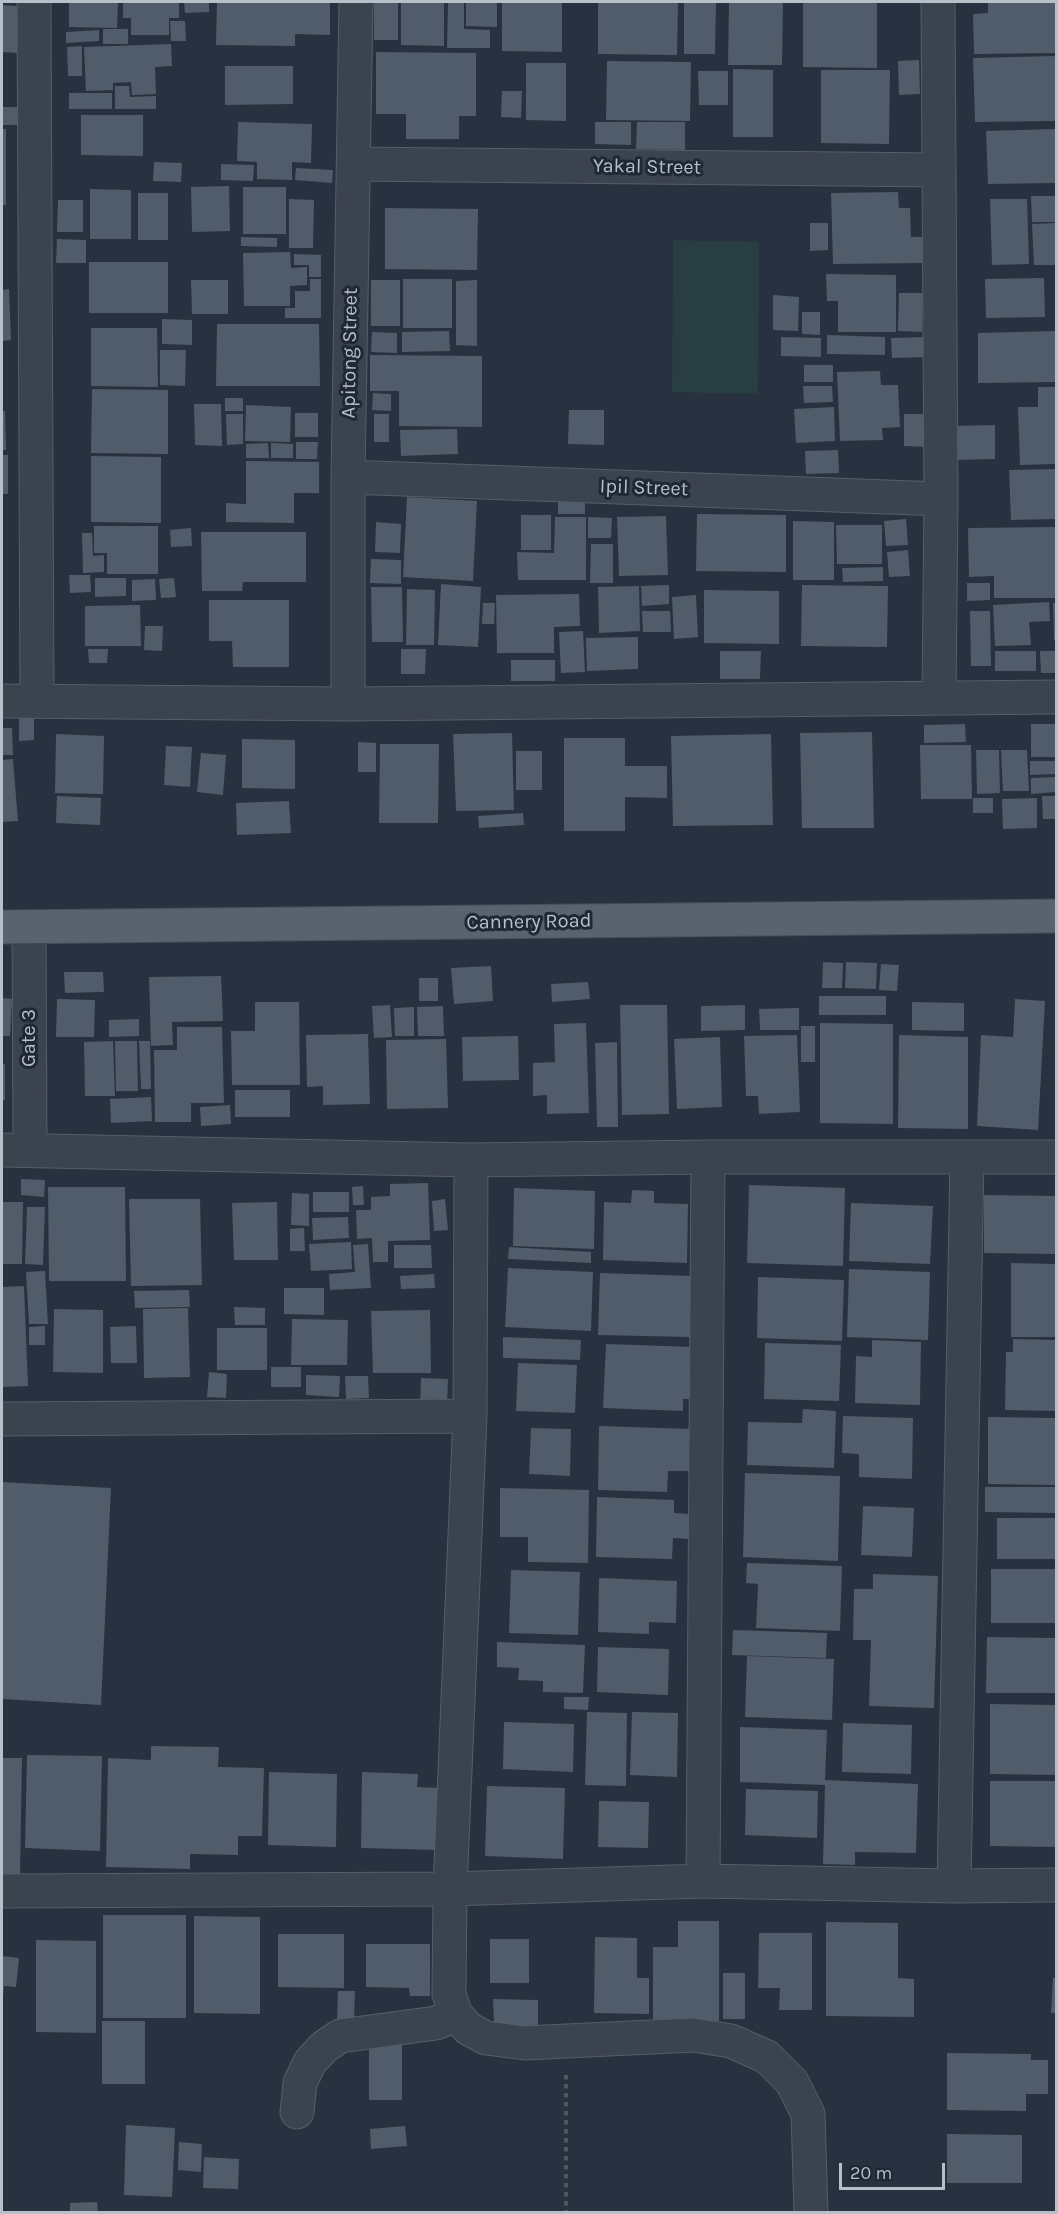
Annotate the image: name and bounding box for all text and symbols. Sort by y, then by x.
street label: Yakal Street [593,154,701,180]
street label: Apitong Street [337,288,363,418]
street label: Ipil Street [599,474,689,502]
street label: Cannery Road [466,909,592,935]
street label: Gate 3 [17,1009,41,1067]
scale bar [842,2151,948,2189]
text: 20 m [850,2162,892,2184]

